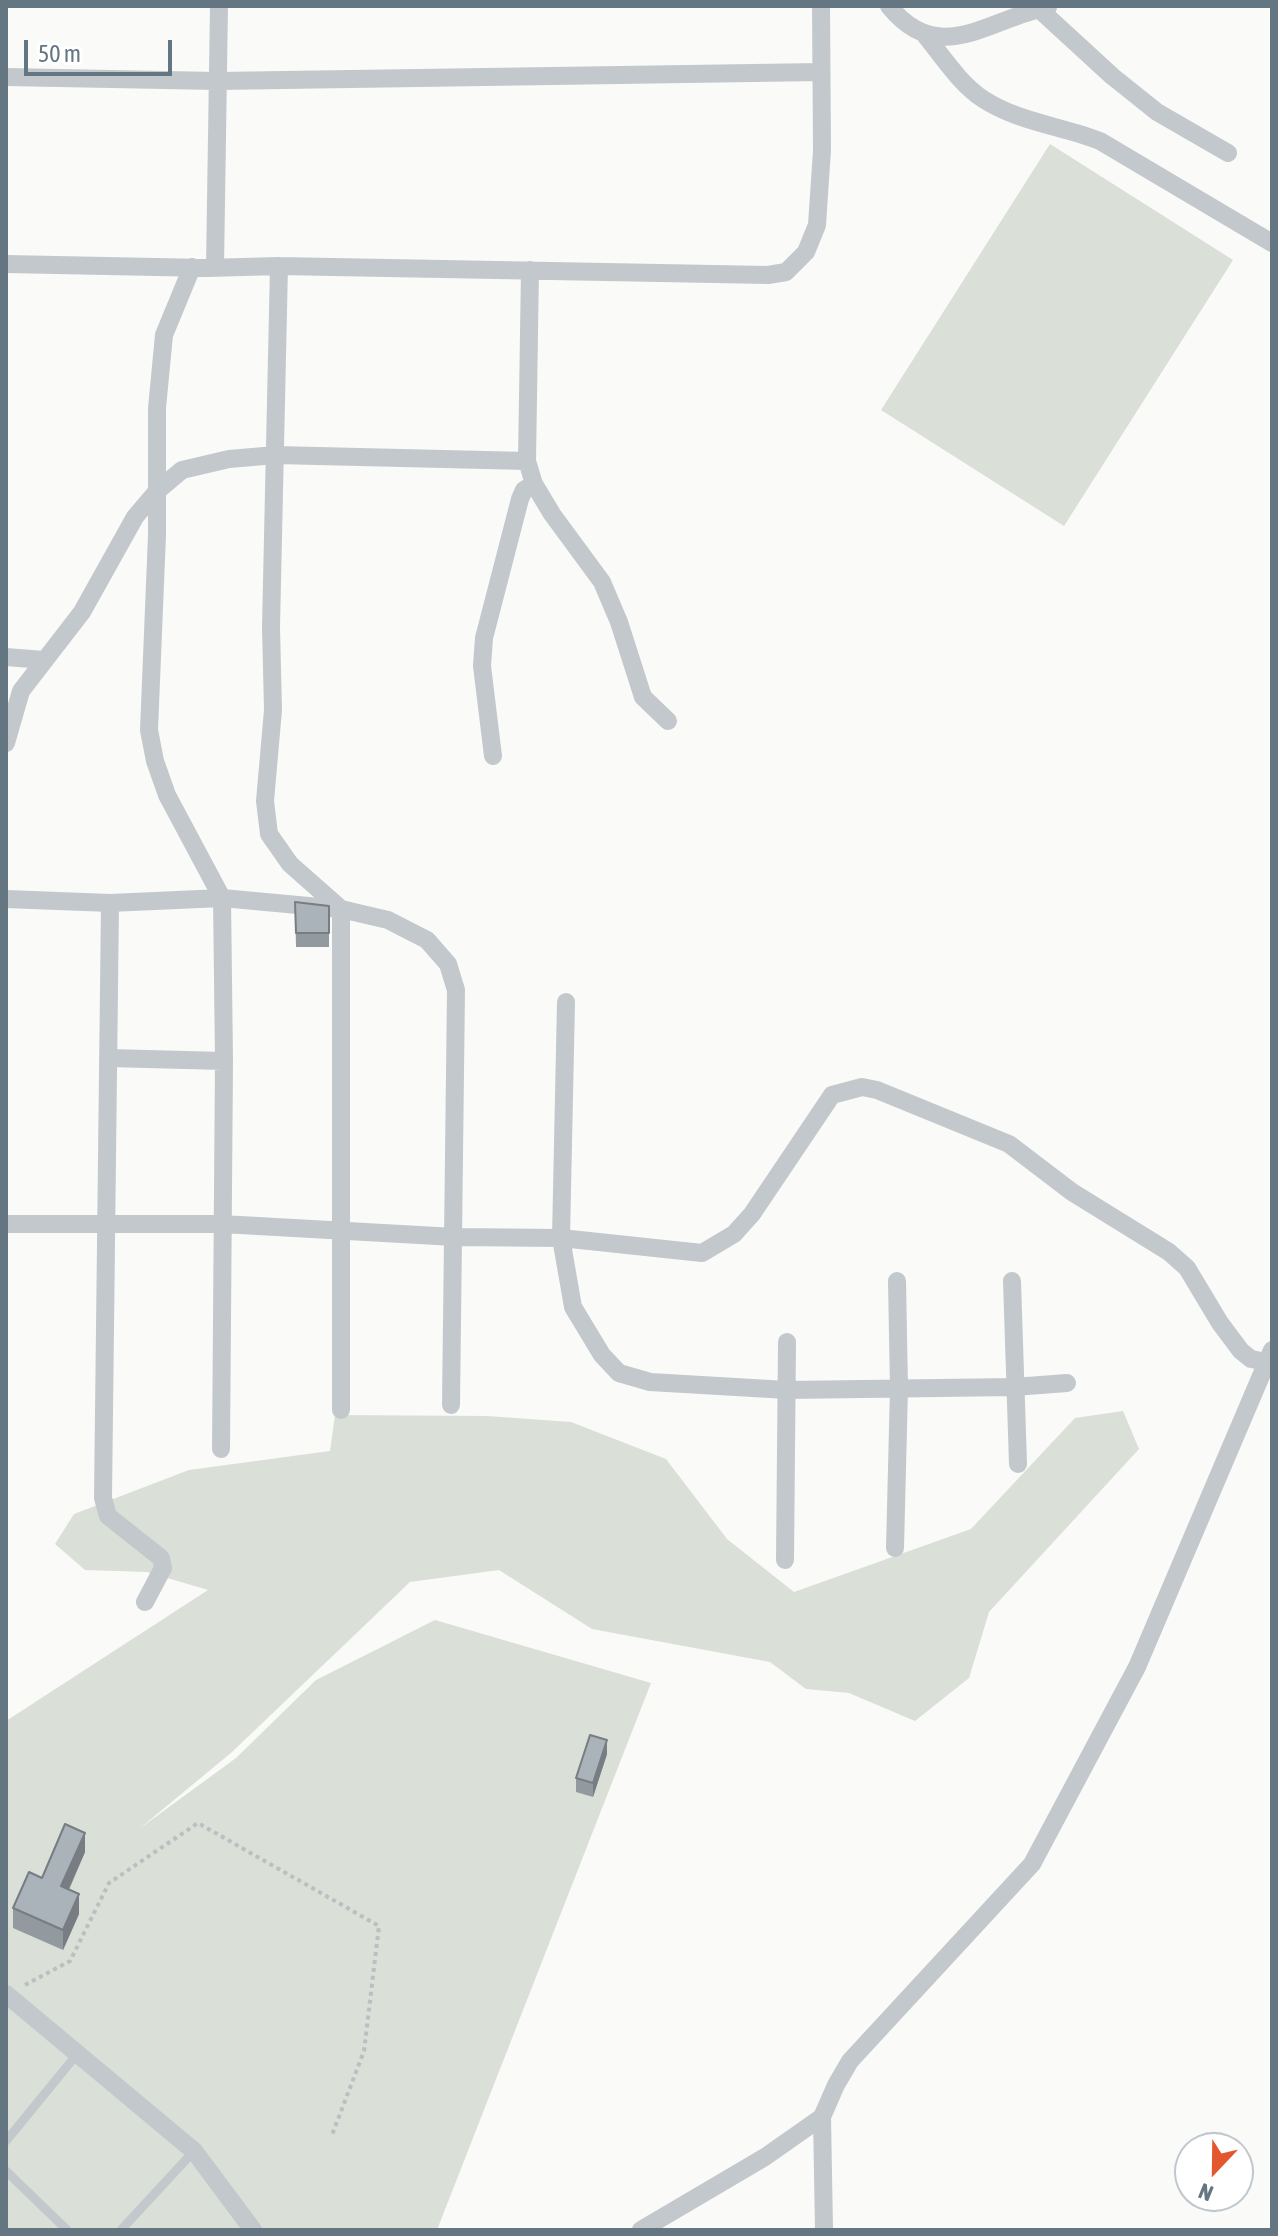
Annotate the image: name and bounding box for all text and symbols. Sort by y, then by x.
scale bar [28,24,176,74]
text: 50 m [38,40,81,67]
north arrow [1174,2132,1254,2212]
text: N [1195,2178,1217,2207]

